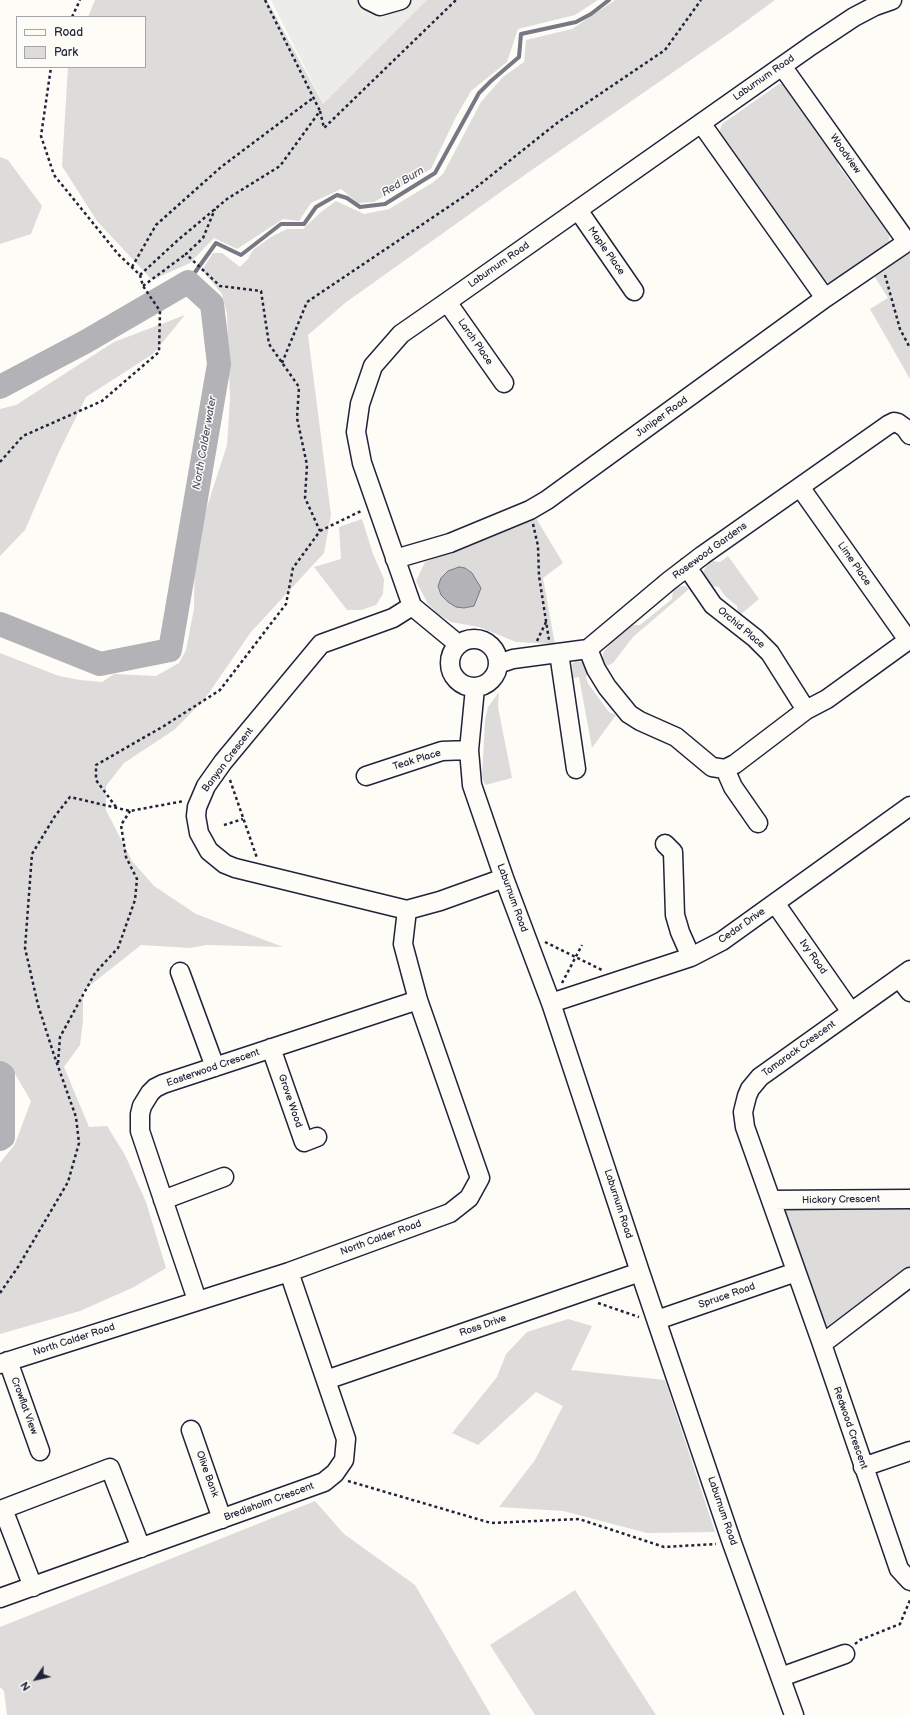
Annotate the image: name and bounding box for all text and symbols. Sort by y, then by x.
legend [16,16,146,68]
text: Road [54,25,83,40]
text: Park [54,45,78,60]
street label: Laburnum Road [731,52,797,104]
street label: Woodview [827,132,863,176]
water label: Red Burn [379,164,427,200]
street label: Maple Place [585,225,627,277]
street label: Laburnum Road [466,239,532,291]
street label: Larch Place [455,317,495,367]
street label: Juniper Road [634,394,690,440]
water label: North Calder water [190,395,220,491]
street label: Rosewood Gardens [671,520,749,582]
street label: Lime Place [835,540,873,588]
street label: Orchid Place [715,605,767,651]
street label: Banyan Crescent [200,725,256,795]
street label: Teak Place [392,747,442,773]
street label: Laburnum Road [494,862,530,934]
street label: Cedar Drive [716,906,768,946]
street label: Ivy Road [797,937,829,977]
street label: Tamarack Crescent [760,1018,838,1080]
street label: Easterwood Crescent [165,1046,261,1090]
street label: Grove Wood [275,1073,305,1129]
street label: Laburnum Road [601,1168,635,1240]
street label: Hickory Crescent [802,1193,880,1207]
street label: North Calder Road [339,1218,423,1258]
street label: Spruce Road [697,1281,757,1311]
street label: Ross Drive [458,1312,508,1340]
street label: North Calder Road [32,1321,116,1359]
street label: Crowflat View [8,1376,40,1436]
street label: Redwood Crescent [830,1385,870,1471]
street label: Olive Bank [193,1449,221,1499]
street label: Laburnum Road [705,1475,739,1547]
street label: Bredisholm Crescent [222,1480,316,1524]
north arrow [16,1659,56,1699]
text: N [18,1679,33,1693]

